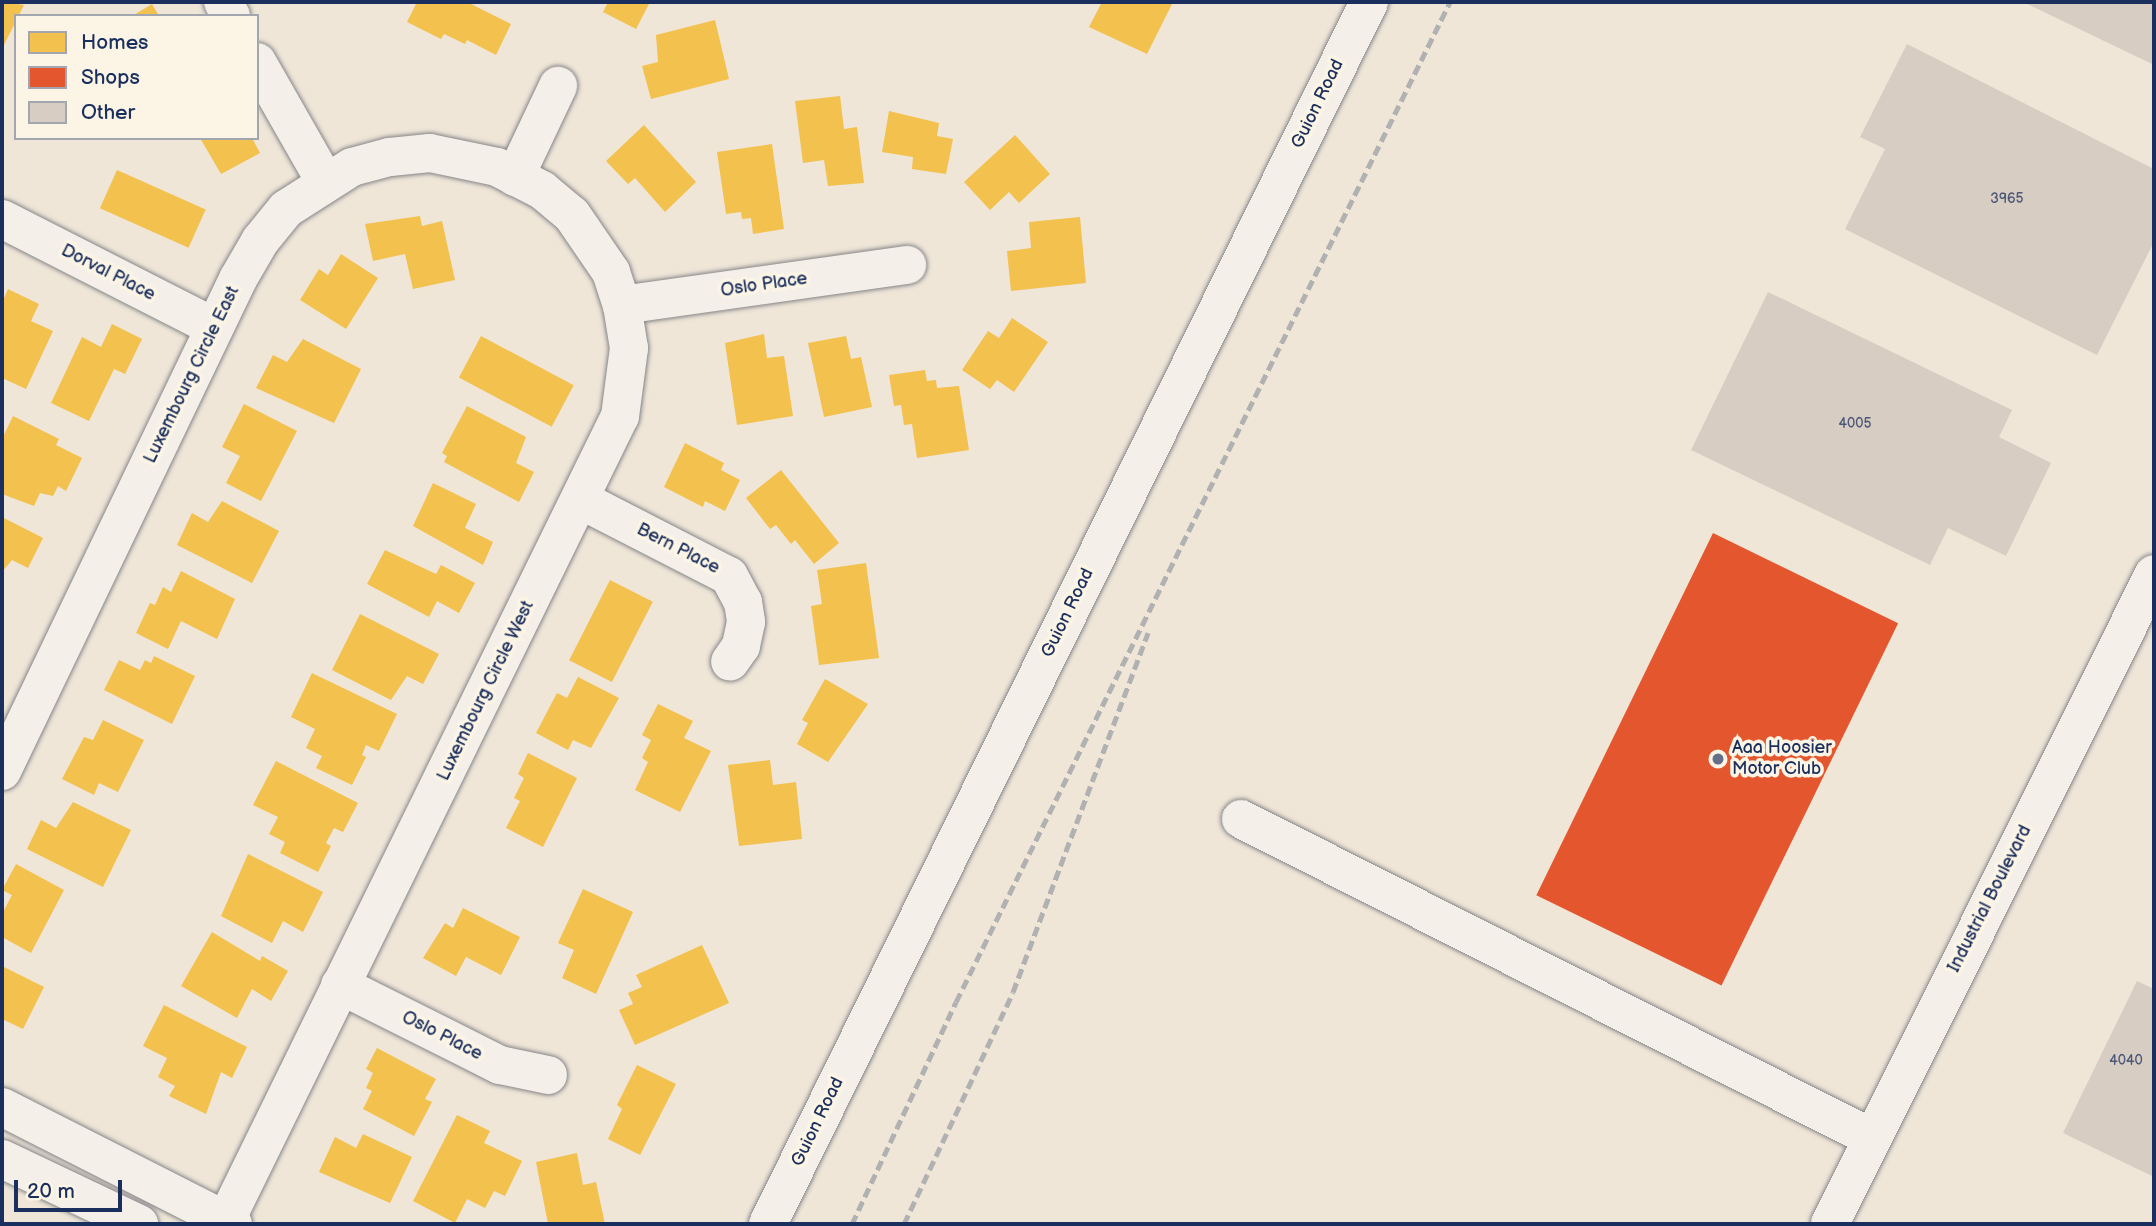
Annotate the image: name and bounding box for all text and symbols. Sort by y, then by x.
legend [14,14,259,140]
text: Homes [81,30,149,55]
street label: Guion Road [1287,56,1349,152]
text: Shops [81,65,140,90]
text: Other [81,100,135,125]
house number: 3965 [1990,191,2024,207]
street label: Dorval Place [57,240,159,306]
street label: Oslo Place [719,268,809,302]
street label: Luxembourg Circle East [140,283,244,467]
house number: 4005 [1838,416,1872,432]
street label: Bern Place [633,519,723,579]
street label: Guion Road [1037,565,1099,661]
street label: Luxembourg Circle West [433,597,539,785]
place label: Aaa Hoosier Motor Club [1732,738,1832,780]
marker: Aaa Hoosier Motor Club [1710,751,1726,767]
street label: Industrial Boulevard [1944,822,2036,976]
street label: Oslo Place [398,1007,486,1065]
house number: 4040 [2109,1053,2143,1069]
street label: Guion Road [787,1074,849,1170]
scale bar [18,1166,126,1210]
text: 20 m [27,1179,75,1204]

